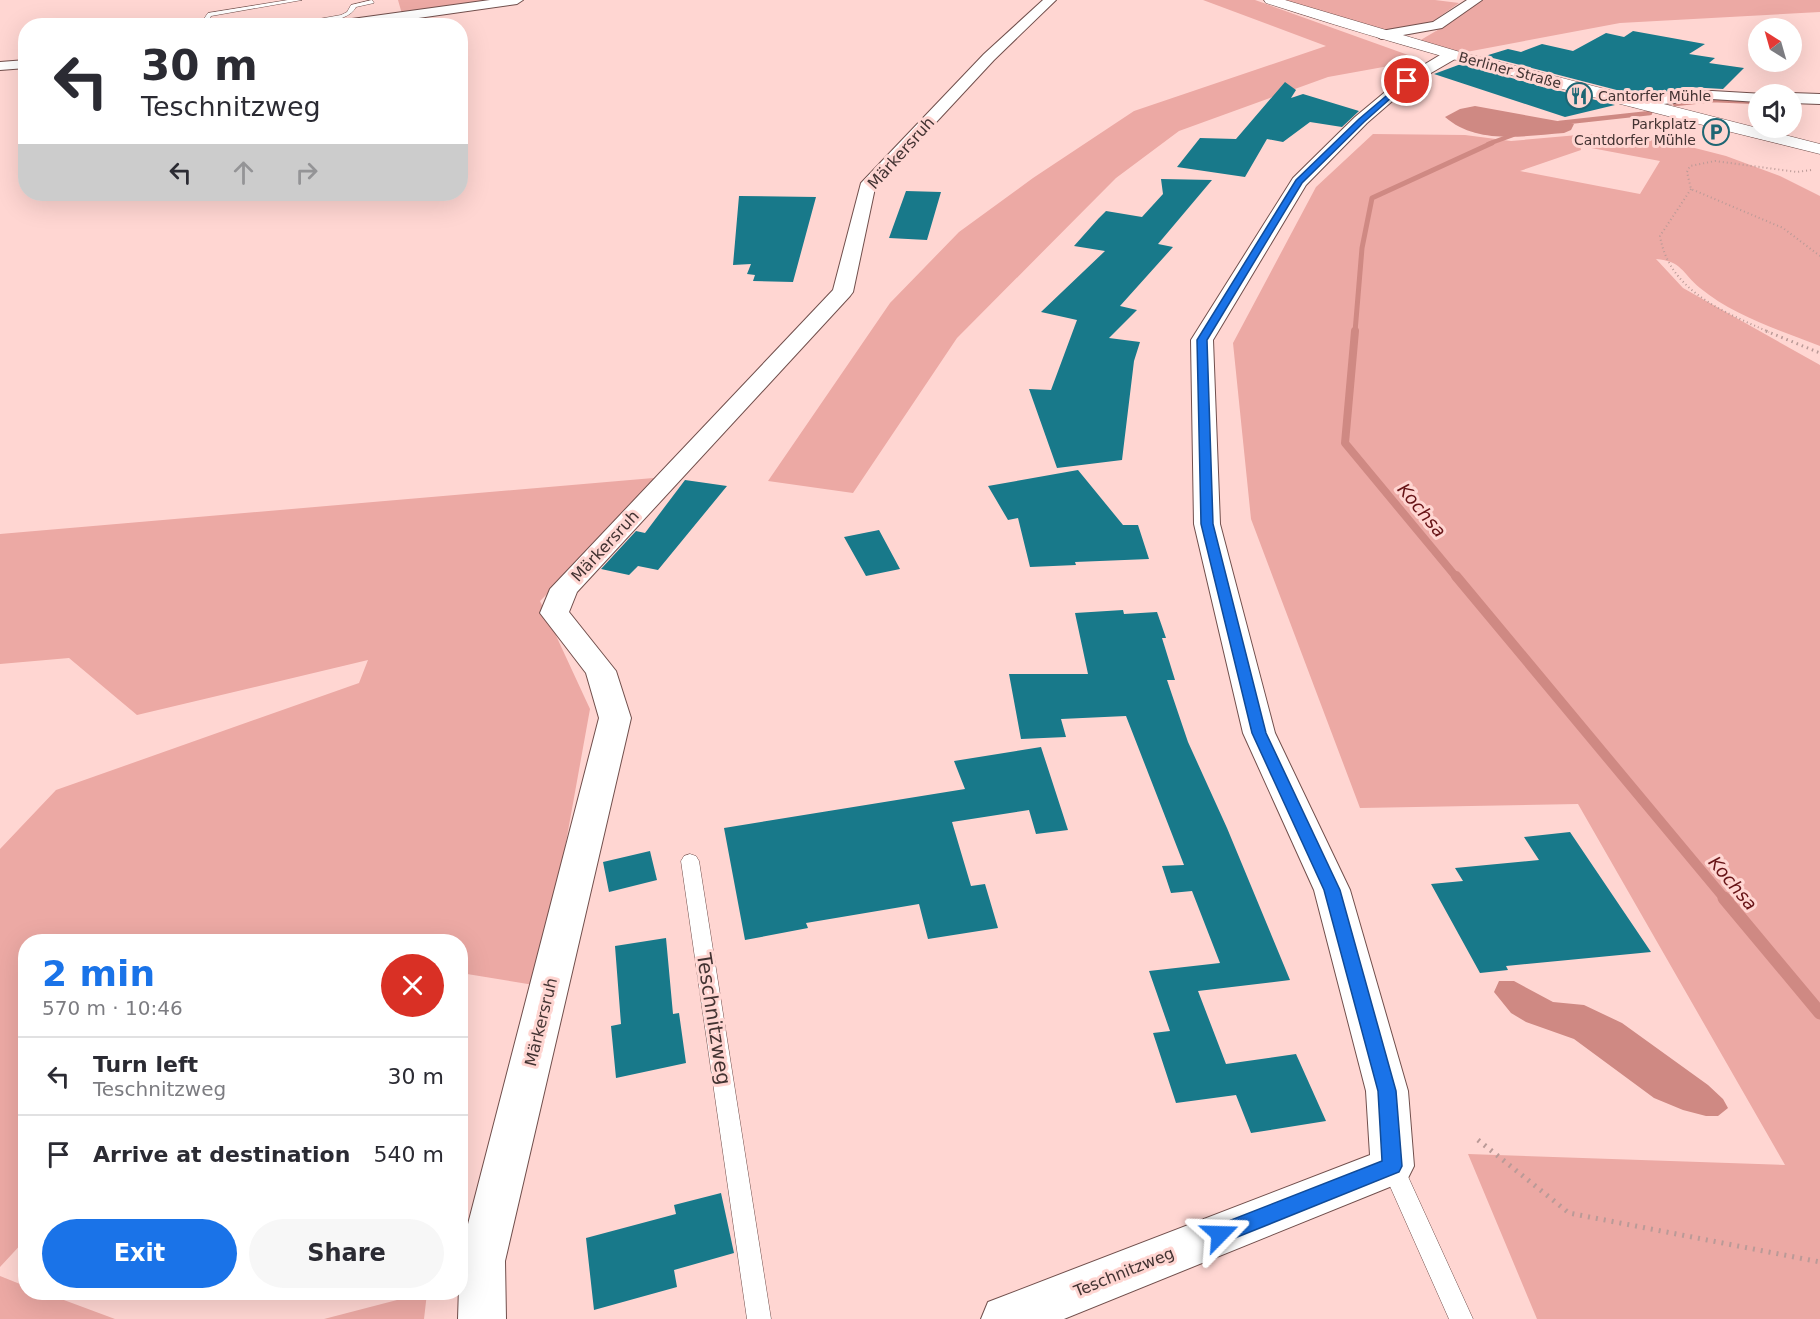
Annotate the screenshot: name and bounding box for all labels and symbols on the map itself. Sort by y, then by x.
north arrow [1748,18,1802,72]
street label: Berliner Straße [1457,49,1563,91]
pin [1381,55,1432,106]
restaurant icon: Cantorfer Mühle [1564,81,1594,111]
place label: Cantorfer Mühle [1598,88,1711,104]
street label: Märkersruh [864,113,938,193]
place label: Parkplatz Cantdorfer Mühle [1574,116,1696,148]
parking icon: Parkplatz Cantdorfer Mühle [1701,117,1731,147]
water label: Kochsa [1393,479,1451,541]
street label: Märkersruh [567,506,643,586]
water label: Kochsa [1704,852,1762,914]
street label: Teschnitzweg [692,950,736,1087]
street label: Märkersruh [521,976,561,1068]
position arrow [1188,1202,1252,1266]
street label: Teschnitzweg [1070,1243,1177,1301]

